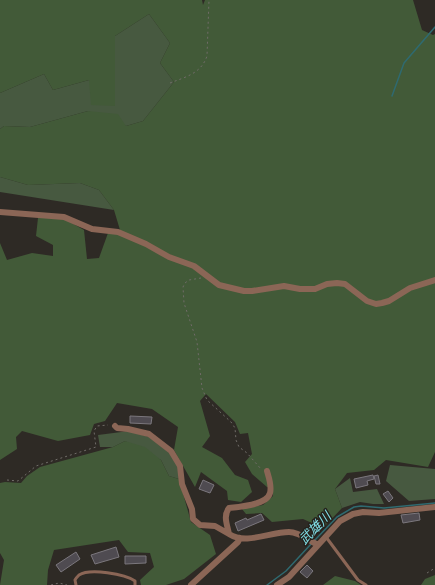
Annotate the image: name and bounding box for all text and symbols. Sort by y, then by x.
water label: 武雄川 [296,507,336,547]

